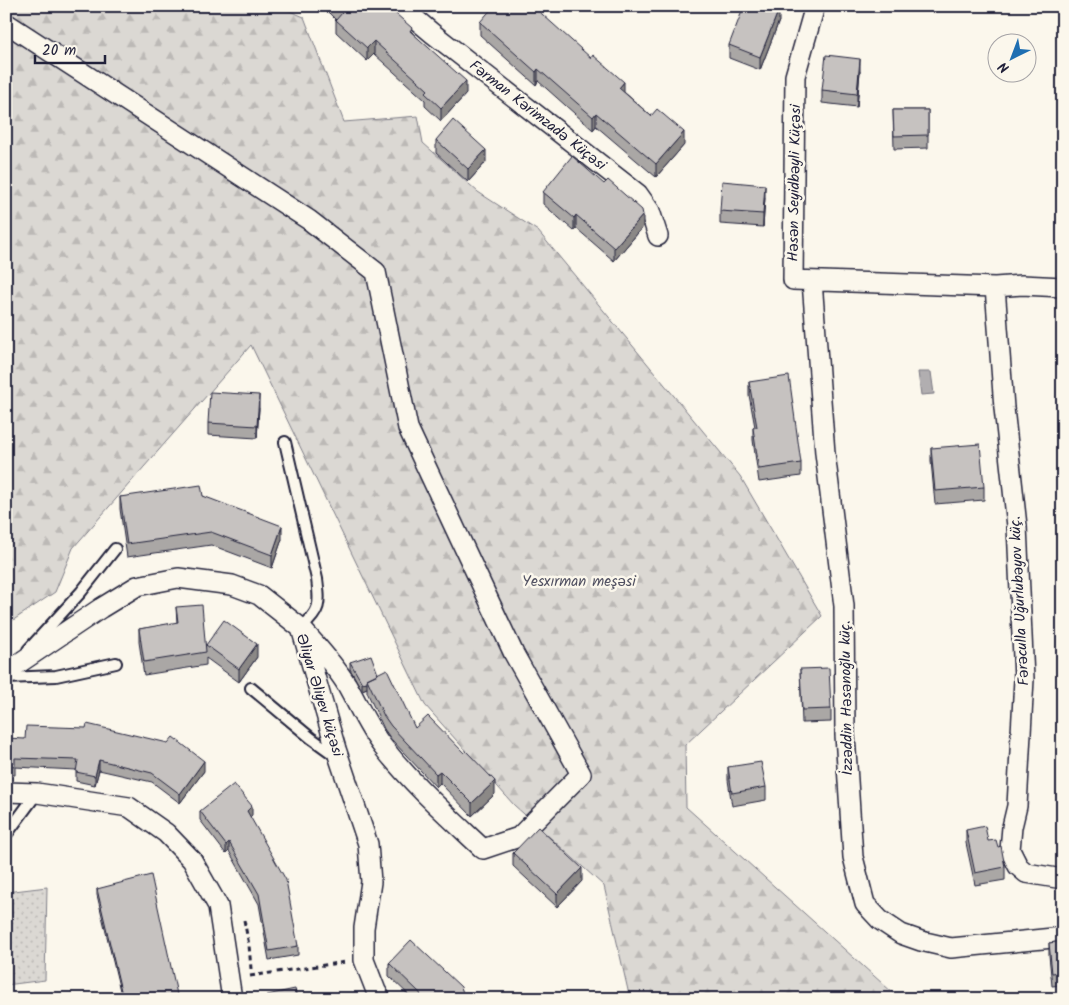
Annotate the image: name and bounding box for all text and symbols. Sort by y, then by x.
scale bar [35,32,105,64]
north arrow [986,32,1036,82]
text: 20 m [42,39,76,63]
street label: Fərman Kərimzadə Küçəsi [464,55,612,178]
text: N [993,56,1015,78]
street label: Həsən Seyidbəyli Küçəsi [782,103,808,262]
street label: Fərəculla Uğurlubəyov küç. [1004,516,1036,686]
park label: Yesxırman meşəsi [522,570,637,594]
street label: İzzəddin Həsənoğlu küç. [834,620,860,776]
street label: Əliyar Əliyev küçəsi [289,631,350,761]

